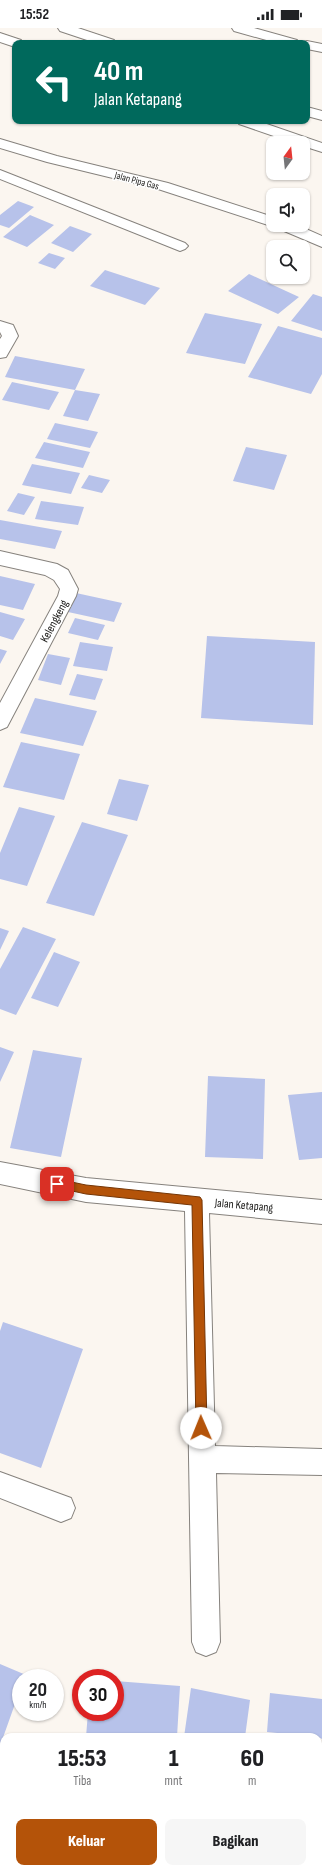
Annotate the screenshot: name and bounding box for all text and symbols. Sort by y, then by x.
text: 15:52 [20,5,49,24]
text: 40 m [94,55,143,88]
icon: left [28,56,80,108]
text: Jalan Ketapang [94,89,182,110]
north arrow [266,136,310,180]
map controls [266,136,310,284]
street label: Jalan Pipa Gas [112,169,161,193]
button: sound [266,188,310,232]
button: search [266,240,310,284]
street label: Kelengkeng [37,597,72,645]
pin [40,1167,74,1201]
icon: arrive [46,1173,68,1195]
street label: Jalan Ketapang [213,1195,274,1216]
position arrow [180,1407,222,1449]
speed limit sign: 30 [72,1669,124,1721]
text: 20 [29,1678,47,1702]
text: km/h [29,1699,47,1711]
text: 15:53 [58,1744,107,1773]
text: 1 [169,1744,178,1773]
text: 60 [241,1744,264,1773]
text: Tiba [73,1773,91,1789]
text: mnt [165,1773,183,1789]
text: m [248,1773,256,1789]
button: Keluar [16,1819,157,1865]
button: Bagikan [165,1819,306,1865]

